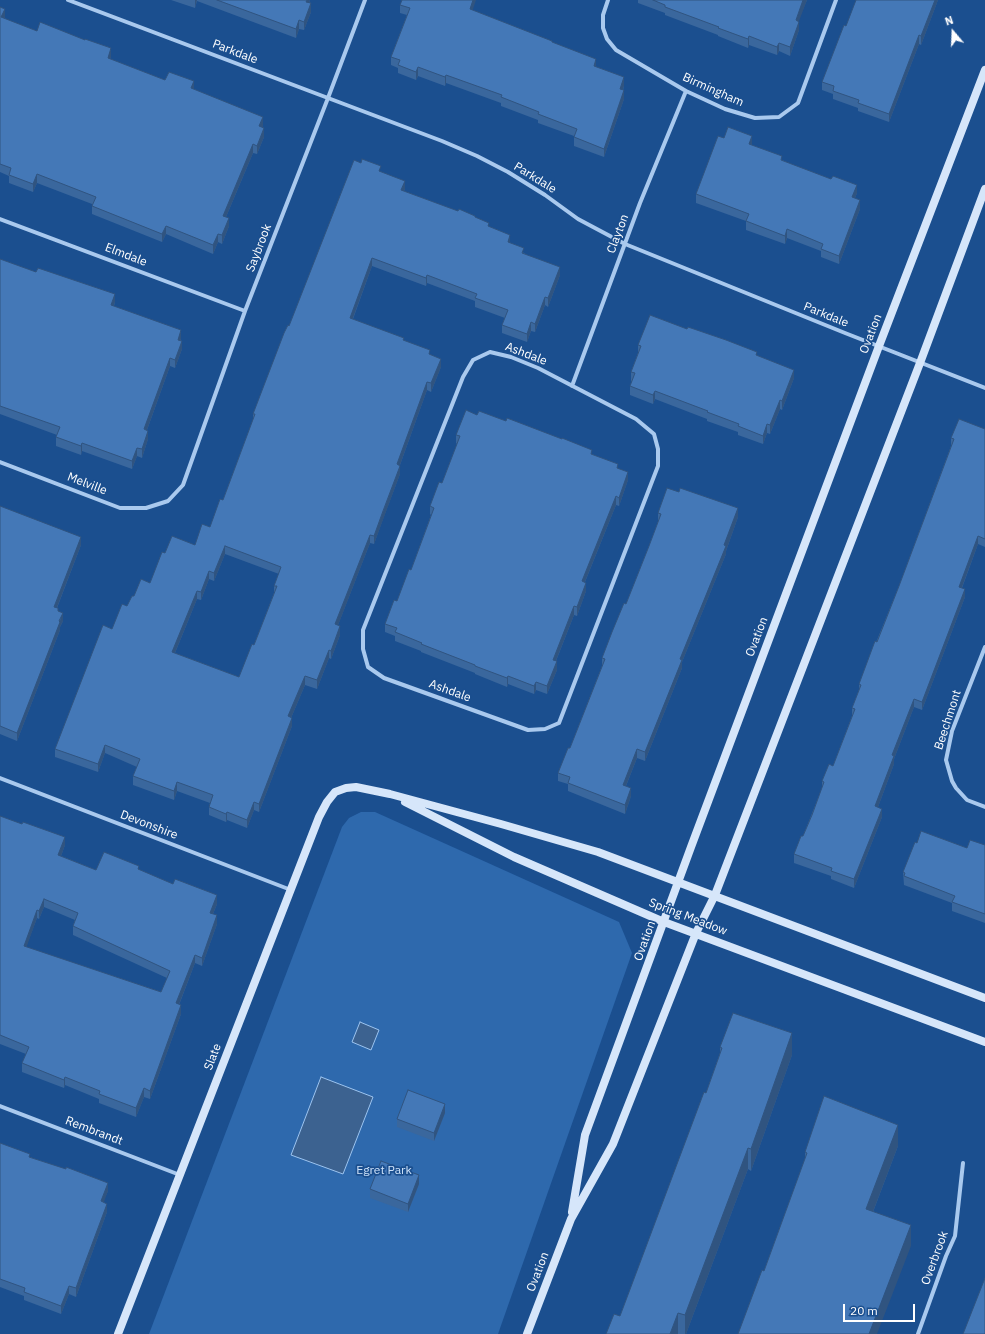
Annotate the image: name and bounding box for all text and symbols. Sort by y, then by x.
north arrow [933,12,973,52]
text: N [943,13,955,29]
street label: Parkdale [210,37,260,67]
street label: Birmingham [680,70,746,110]
street label: Parkdale [511,159,559,197]
street label: Clayton [604,212,632,256]
street label: Saybrook [243,222,275,274]
street label: Elmdale [103,240,149,270]
street label: Parkdale [801,299,851,331]
street label: Ovation [857,312,885,356]
street label: Ashdale [503,339,549,369]
street label: Melville [65,470,109,498]
street label: Ovation [743,615,771,659]
street label: Ashdale [427,677,473,705]
street label: Beechmont [932,688,964,752]
street label: Devonshire [118,807,180,843]
street label: Spring Meadow [647,895,729,939]
street label: Ovation [631,919,659,963]
street label: Slate [201,1042,225,1072]
street label: Rembrandt [63,1113,125,1149]
park label: Egret Park [356,1164,412,1178]
street label: Overbrook [919,1229,951,1287]
street label: Ovation [524,1250,552,1294]
scale bar [845,1296,917,1322]
text: 20 m [850,1303,878,1318]

